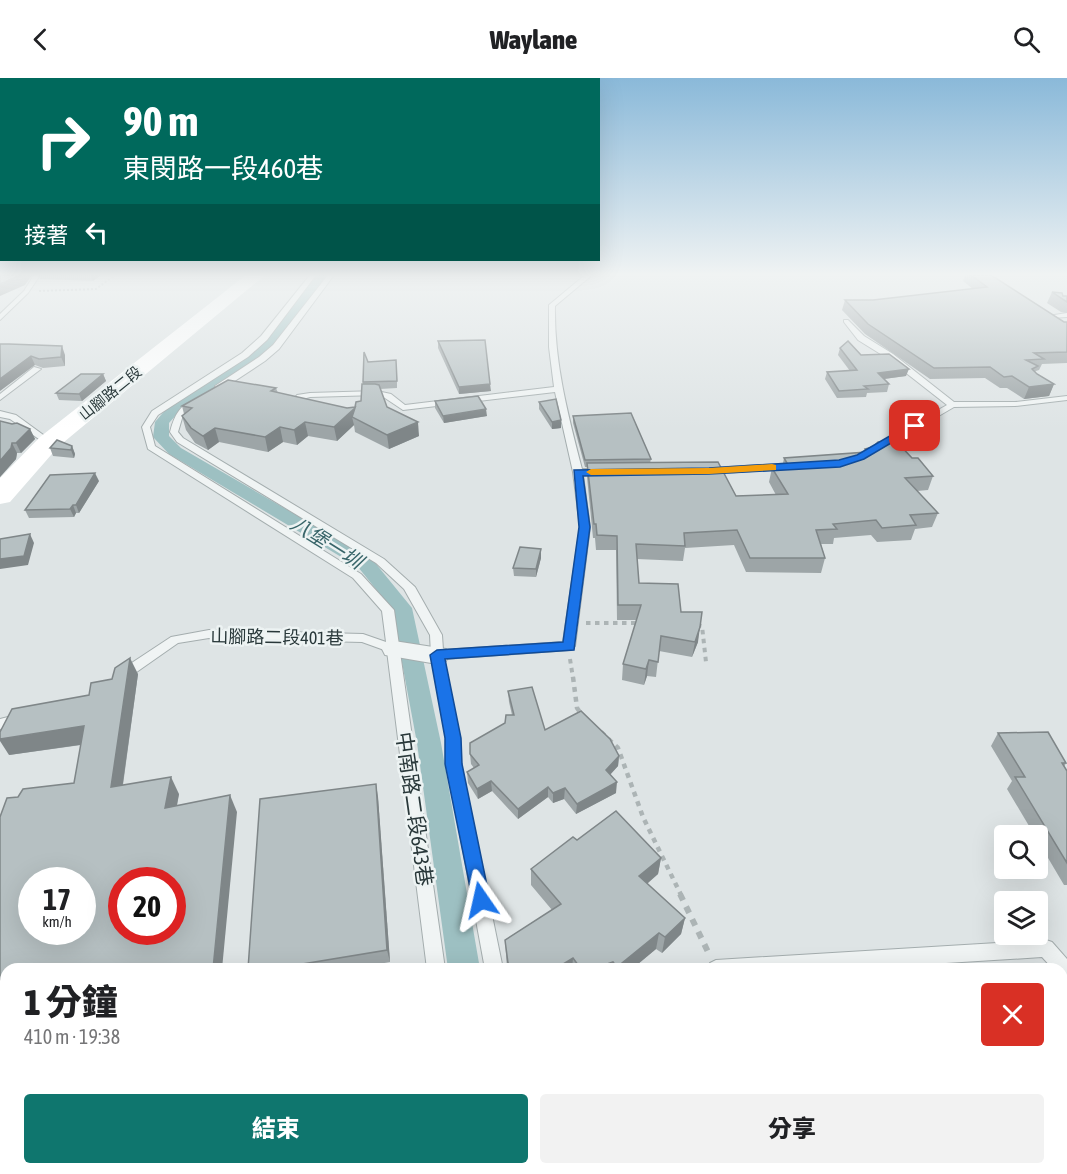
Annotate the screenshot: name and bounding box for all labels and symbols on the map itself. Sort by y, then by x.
street label: 山腳路二段 [76,363,144,423]
pin [889,400,940,451]
water label: 八堡一圳 [287,511,370,575]
street label: 山腳路二段401巷 [210,625,344,649]
street label: 中南路二段643巷 [392,730,438,888]
speed limit sign: 20 [108,867,186,945]
position arrow [449,868,513,932]

